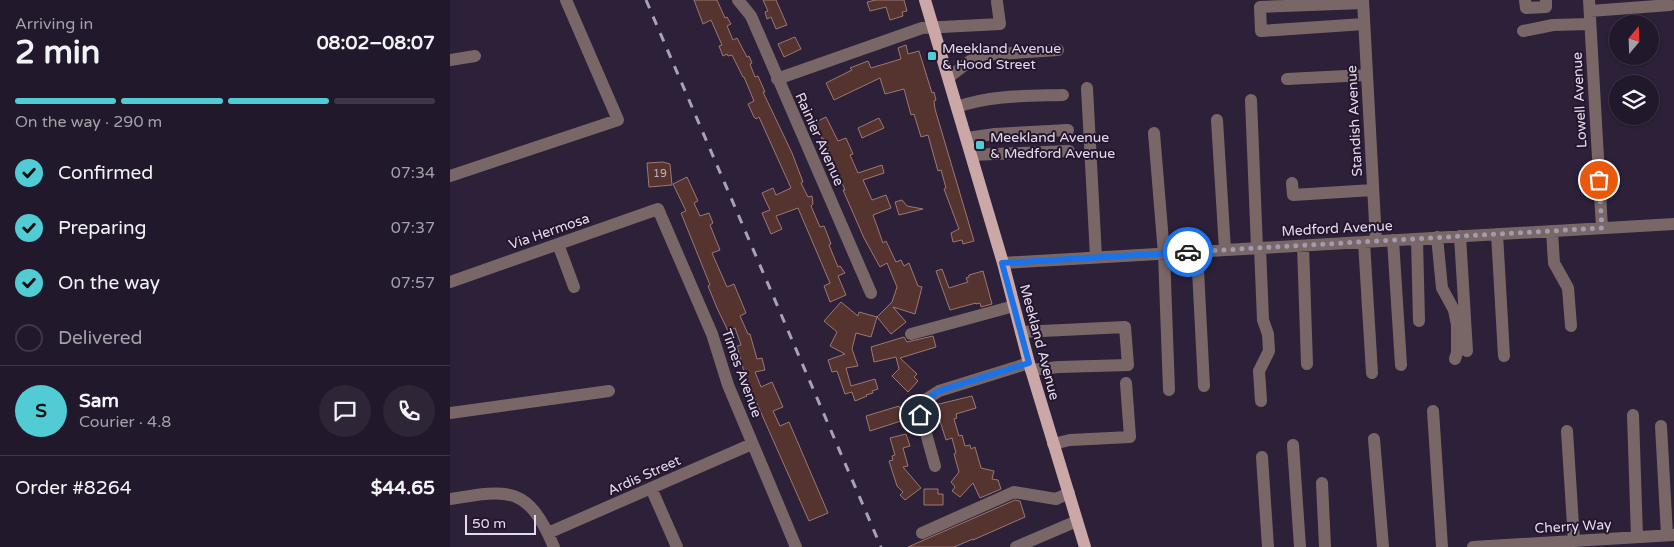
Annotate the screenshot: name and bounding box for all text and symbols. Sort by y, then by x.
text: Arriving in [15,14,93,34]
north arrow [1609,15,1659,65]
map controls [1609,15,1659,125]
text: 08:02–08:07 [317,32,435,54]
text: 2 min [15,34,100,72]
place label: Meekland Avenue & Hood Street [942,40,1061,73]
marker: Meekland Avenue & Hood Street [926,50,938,62]
street label: Lowell Avenue [1568,51,1591,148]
street label: Standish Avenue [1343,65,1366,177]
button: layers [1609,75,1659,125]
street label: Rainier Avenue [791,90,848,189]
text: On the way · 290 m [15,112,162,132]
place label: Meekland Avenue & Medford Avenue [990,129,1115,162]
marker: Meekland Avenue & Medford Avenue [974,139,986,151]
icon: check [15,159,43,187]
pin [1578,159,1620,201]
text: Confirmed [58,162,153,184]
text: 07:34 [391,163,435,183]
icon: bag [1585,166,1613,194]
house number: 19 [653,167,667,180]
street label: Via Hermosa [507,210,592,253]
icon: check [15,214,43,242]
text: Preparing [58,217,147,239]
street label: Medford Avenue [1281,217,1393,240]
text: 07:37 [391,218,435,238]
courier [1163,227,1213,277]
icon: car [1174,238,1202,266]
icon: check [15,269,43,297]
text: On the way [58,272,160,294]
text: 07:57 [391,273,435,293]
street label: Meekland Avenue [1016,282,1063,402]
text: Delivered [58,327,143,349]
street label: Times Avenue [718,327,765,420]
button: chat [319,385,371,437]
button: phone [383,385,435,437]
text: Sam [79,390,119,412]
pin [899,394,941,436]
text: S [35,400,47,422]
icon: home [906,401,934,429]
text: Courier · 4.8 [79,412,171,432]
street label: Ardis Street [605,452,684,499]
text: Order #8264 [15,477,132,499]
text: $44.65 [371,477,435,499]
scale bar [465,512,536,535]
text: 50 m [472,515,506,532]
street label: Cherry Way [1534,516,1612,537]

